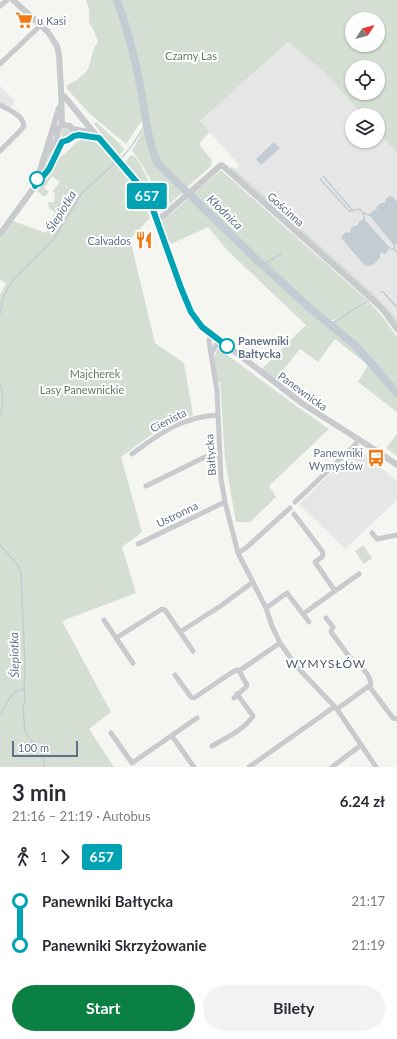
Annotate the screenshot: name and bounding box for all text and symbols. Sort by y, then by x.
supermarket icon: u Kasi [14,10,34,30]
north arrow [345,12,385,52]
map controls [345,12,385,148]
place label: u Kasi [37,14,66,27]
park label: Czarny Las [165,49,217,62]
button: locate [345,60,385,100]
button: layers [345,108,385,148]
unlabelled marker [29,171,45,187]
line badge: 657 [124,183,170,209]
text: 657 [135,187,159,204]
water label: Ślepiotka [43,188,79,234]
street label: Gościnna [265,189,307,229]
water label: Kłodnica [204,191,246,233]
restaurant icon: Calvados [134,230,154,250]
place label: Calvados [87,234,131,247]
place label: Panewniki Bałtycka [238,334,289,360]
marker: Panewniki Bałtycka [219,338,235,354]
park label: Majcherek [70,367,121,380]
street label: Panewnicka [276,369,330,413]
park label: Lasy Panewnickie [40,383,124,396]
street label: Cienista [148,405,188,435]
street label: Bałtycka [202,434,218,476]
place label: Panewniki Wymysłów [309,446,363,472]
bus stop icon: Panewniki Wymysłów [366,448,386,468]
street label: Ustronna [154,498,200,530]
water label: Ślepiotka [6,632,22,678]
district label: WYMYSŁÓW [286,656,366,671]
scale bar [12,739,78,758]
text: 100 m [18,741,49,754]
text: 3 min [12,779,67,806]
text: 6.24 zł [340,792,385,810]
text: 21:16 – 21:19 · Autobus [12,808,151,824]
icon: walk [12,846,34,868]
icon: forward [54,846,76,868]
text: 657 [90,848,114,865]
text: 1 [40,849,48,865]
text: Panewniki Bałtycka [42,892,173,910]
text: 21:17 [352,893,385,909]
text: Panewniki Skrzyżowanie [42,936,206,954]
text: 21:19 [352,937,385,953]
button: Start [12,985,195,1031]
button: Bilety [203,985,385,1031]

